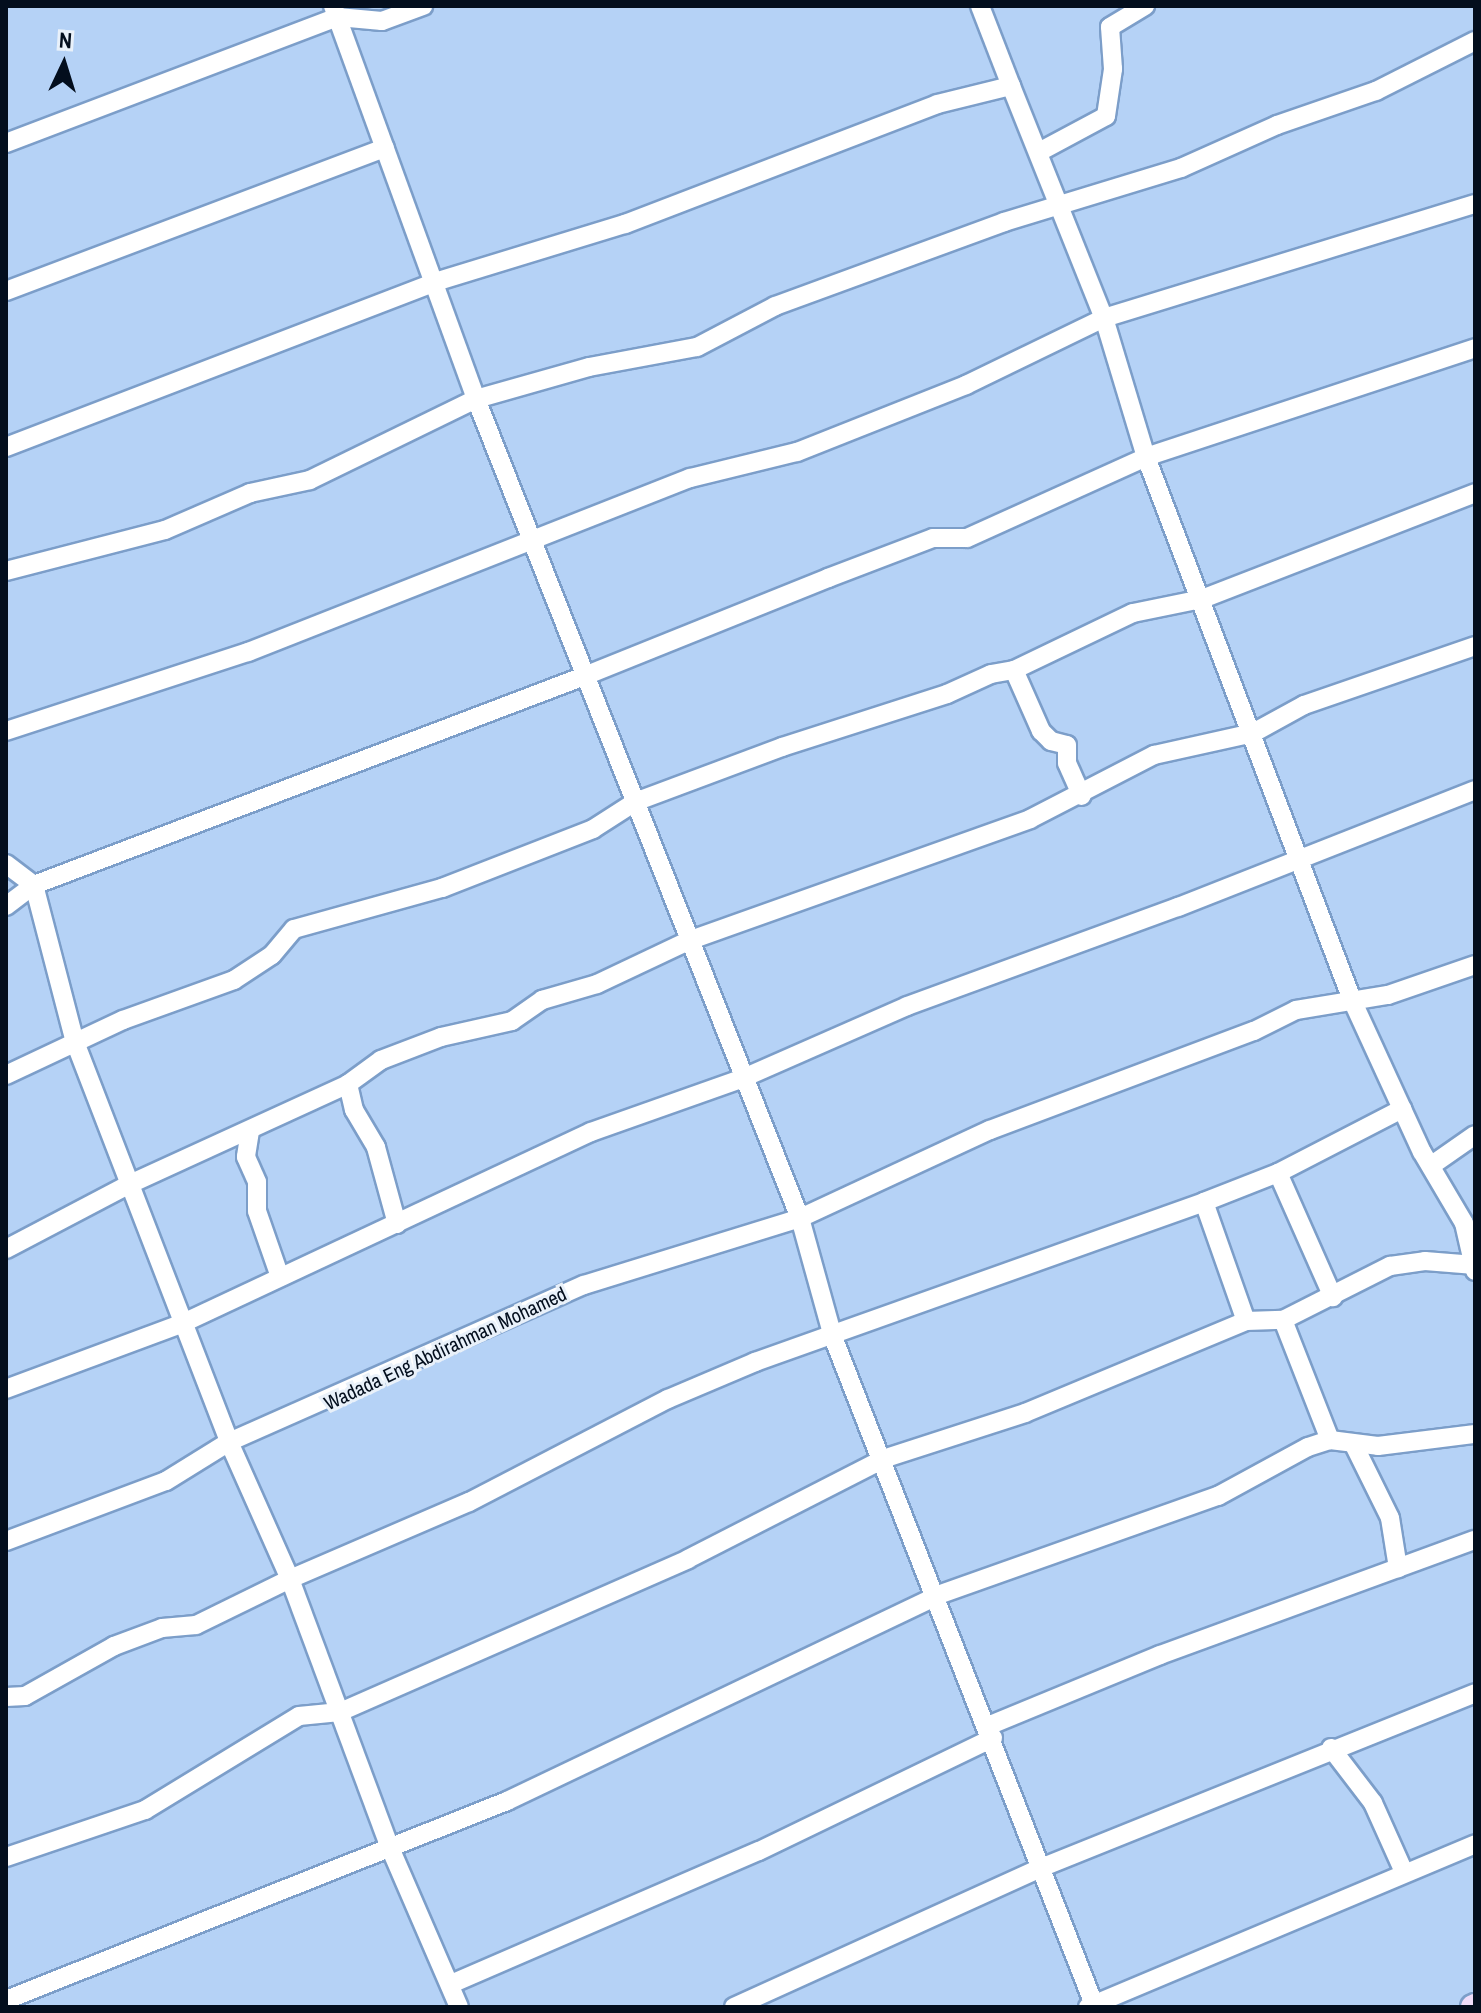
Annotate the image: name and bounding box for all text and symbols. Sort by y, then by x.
north arrow [24,24,104,104]
text: N [58,25,73,55]
street label: Wadada Eng Abdirahman Mohamed [320,1281,570,1415]

